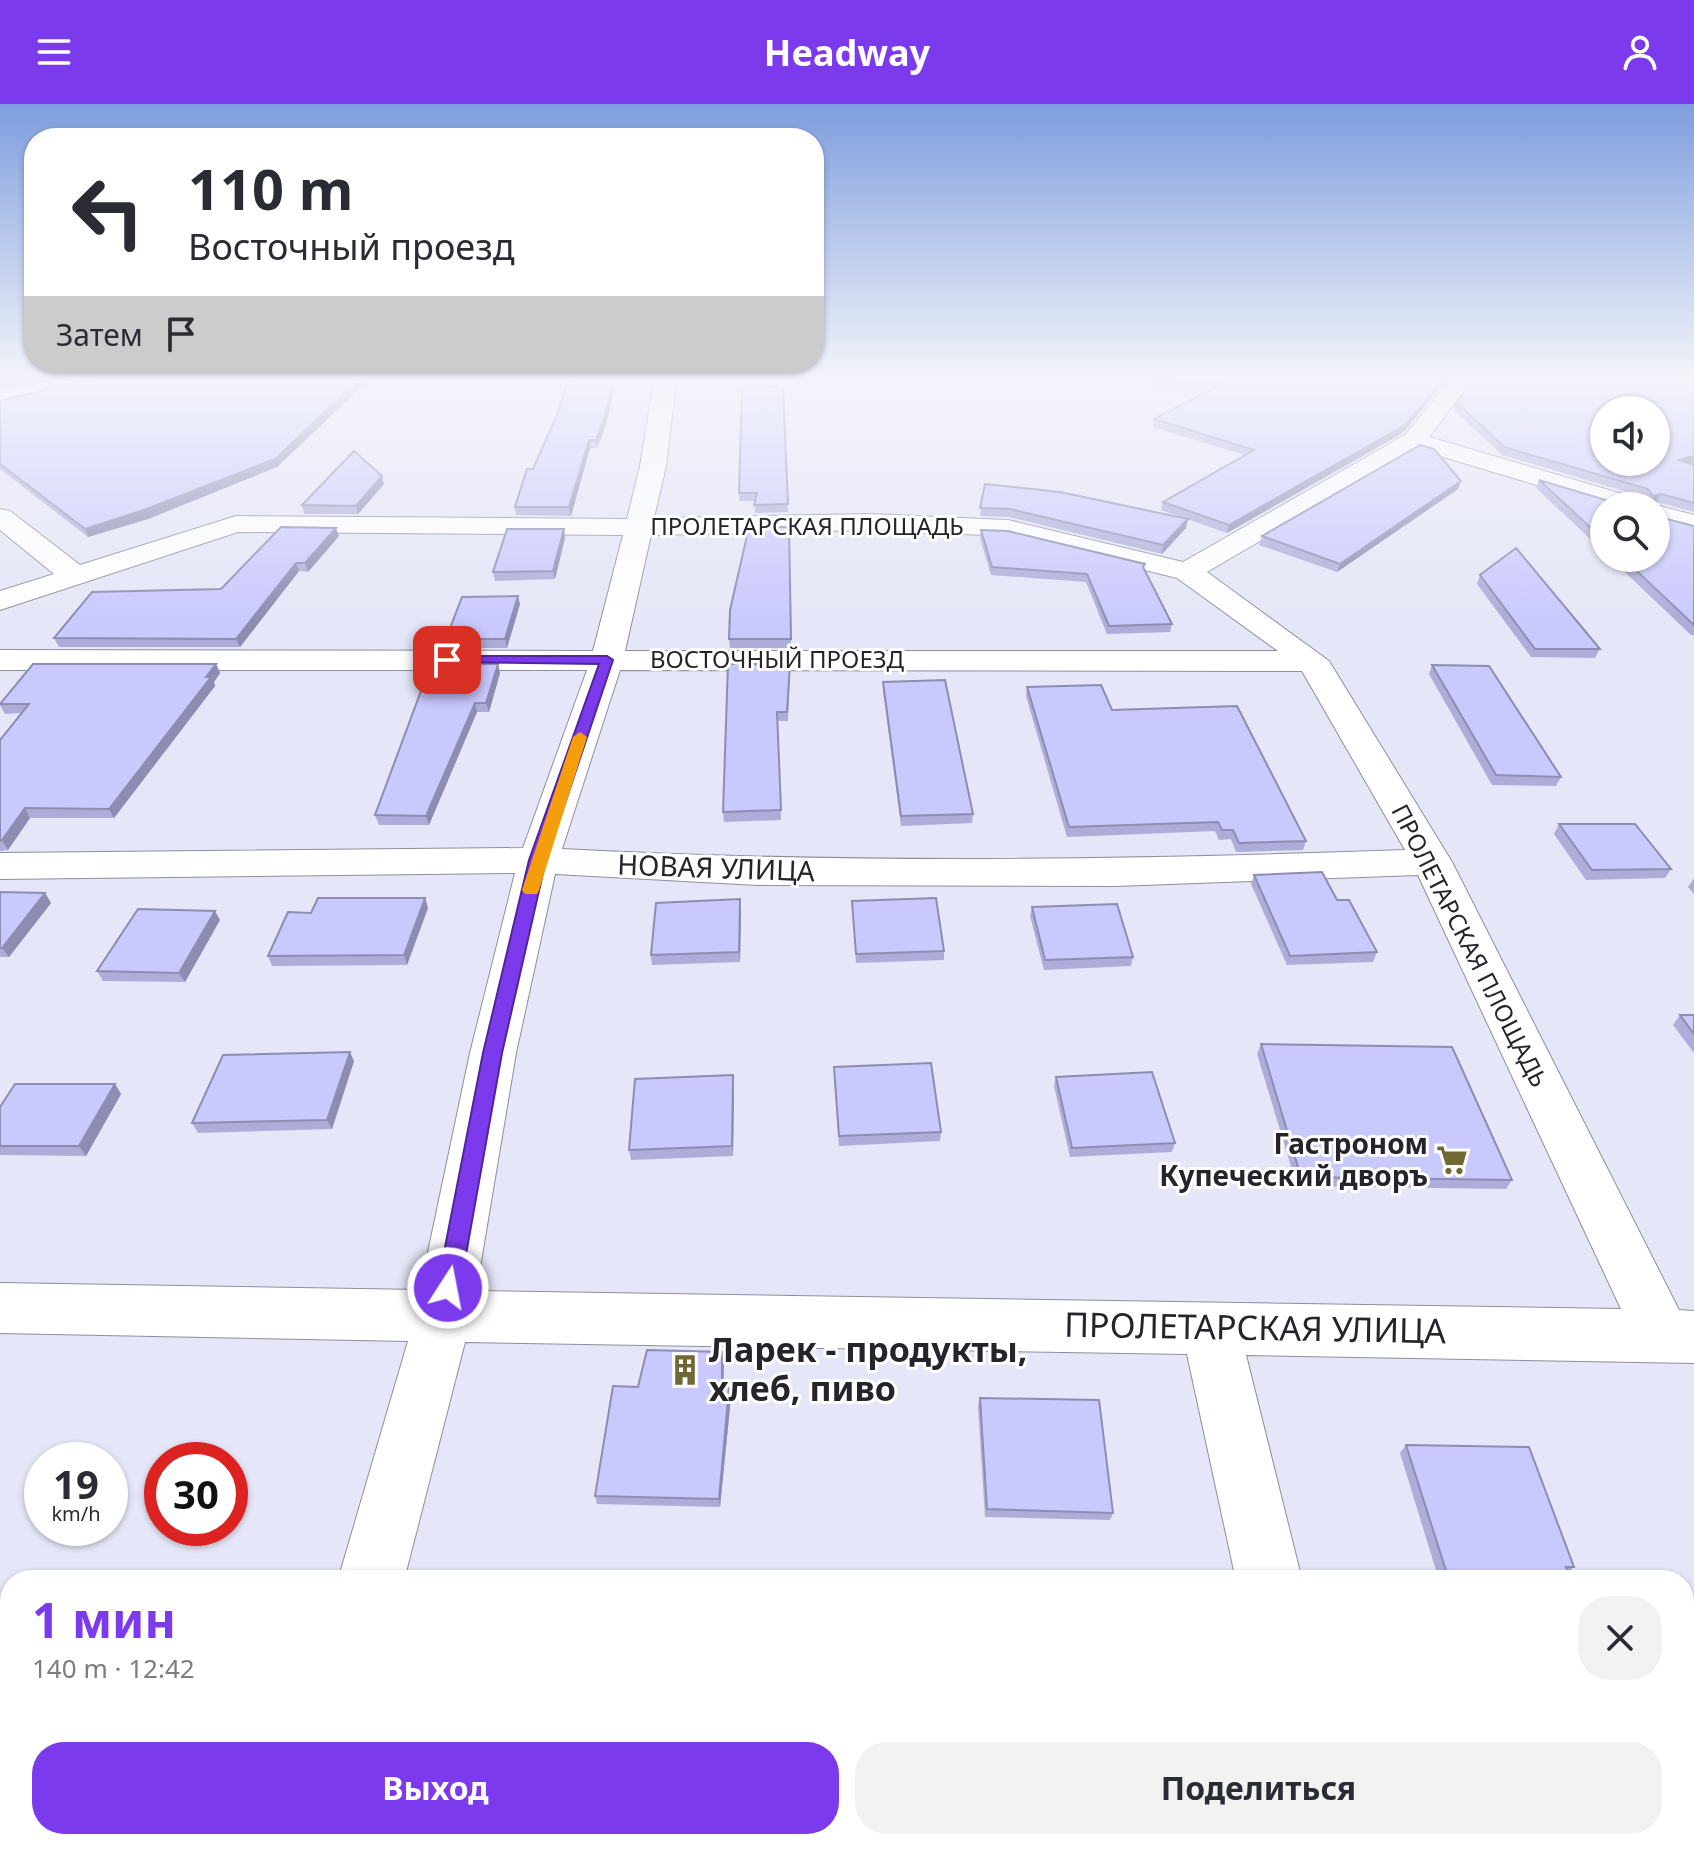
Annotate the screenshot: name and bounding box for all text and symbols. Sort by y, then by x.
text: Headway [764,28,930,77]
icon: menu [32,30,76,74]
icon: person [1618,30,1662,74]
text: 110 m [188,150,353,226]
icon: left [56,160,160,264]
text: Восточный проезд [188,222,515,271]
icon: arrive [159,312,203,356]
text: Затем [56,314,143,355]
map controls [1590,396,1670,572]
button: sound [1590,396,1670,476]
button: search [1590,492,1670,572]
street label: ПРОЛЕТАРСКАЯ ПЛОЩАДЬ [650,509,964,542]
pin [413,626,481,694]
icon: arrive [425,638,469,682]
street label: ВОСТОЧНЫЙ ПРОЕЗД [650,642,905,675]
street label: ПРОЛЕТАРСКАЯ ПЛОЩАДЬ [1384,798,1556,1093]
street label: НОВАЯ УЛИЦА [617,845,815,889]
place label: Гастроном Купеческий дворъ [1159,1124,1428,1194]
supermarket icon: Гастроном Купеческий дворъ [1435,1143,1469,1177]
position arrow [406,1246,490,1330]
street label: ПРОЛЕТАРСКАЯ УЛИЦА [1064,1301,1447,1353]
place label: Ларек - продукты, хлеб, пиво [709,1326,1028,1411]
building icon: Ларек - продукты, хлеб, пиво [668,1353,702,1387]
speed limit sign: 30 [144,1442,248,1546]
text: 19 [53,1456,99,1511]
text: km/h [51,1500,101,1527]
text: 1 мин [32,1587,176,1652]
button: close [1578,1596,1662,1680]
text: 140 m · 12:42 [32,1650,195,1686]
button: Выход [32,1742,839,1834]
button: Поделиться [855,1742,1662,1834]

